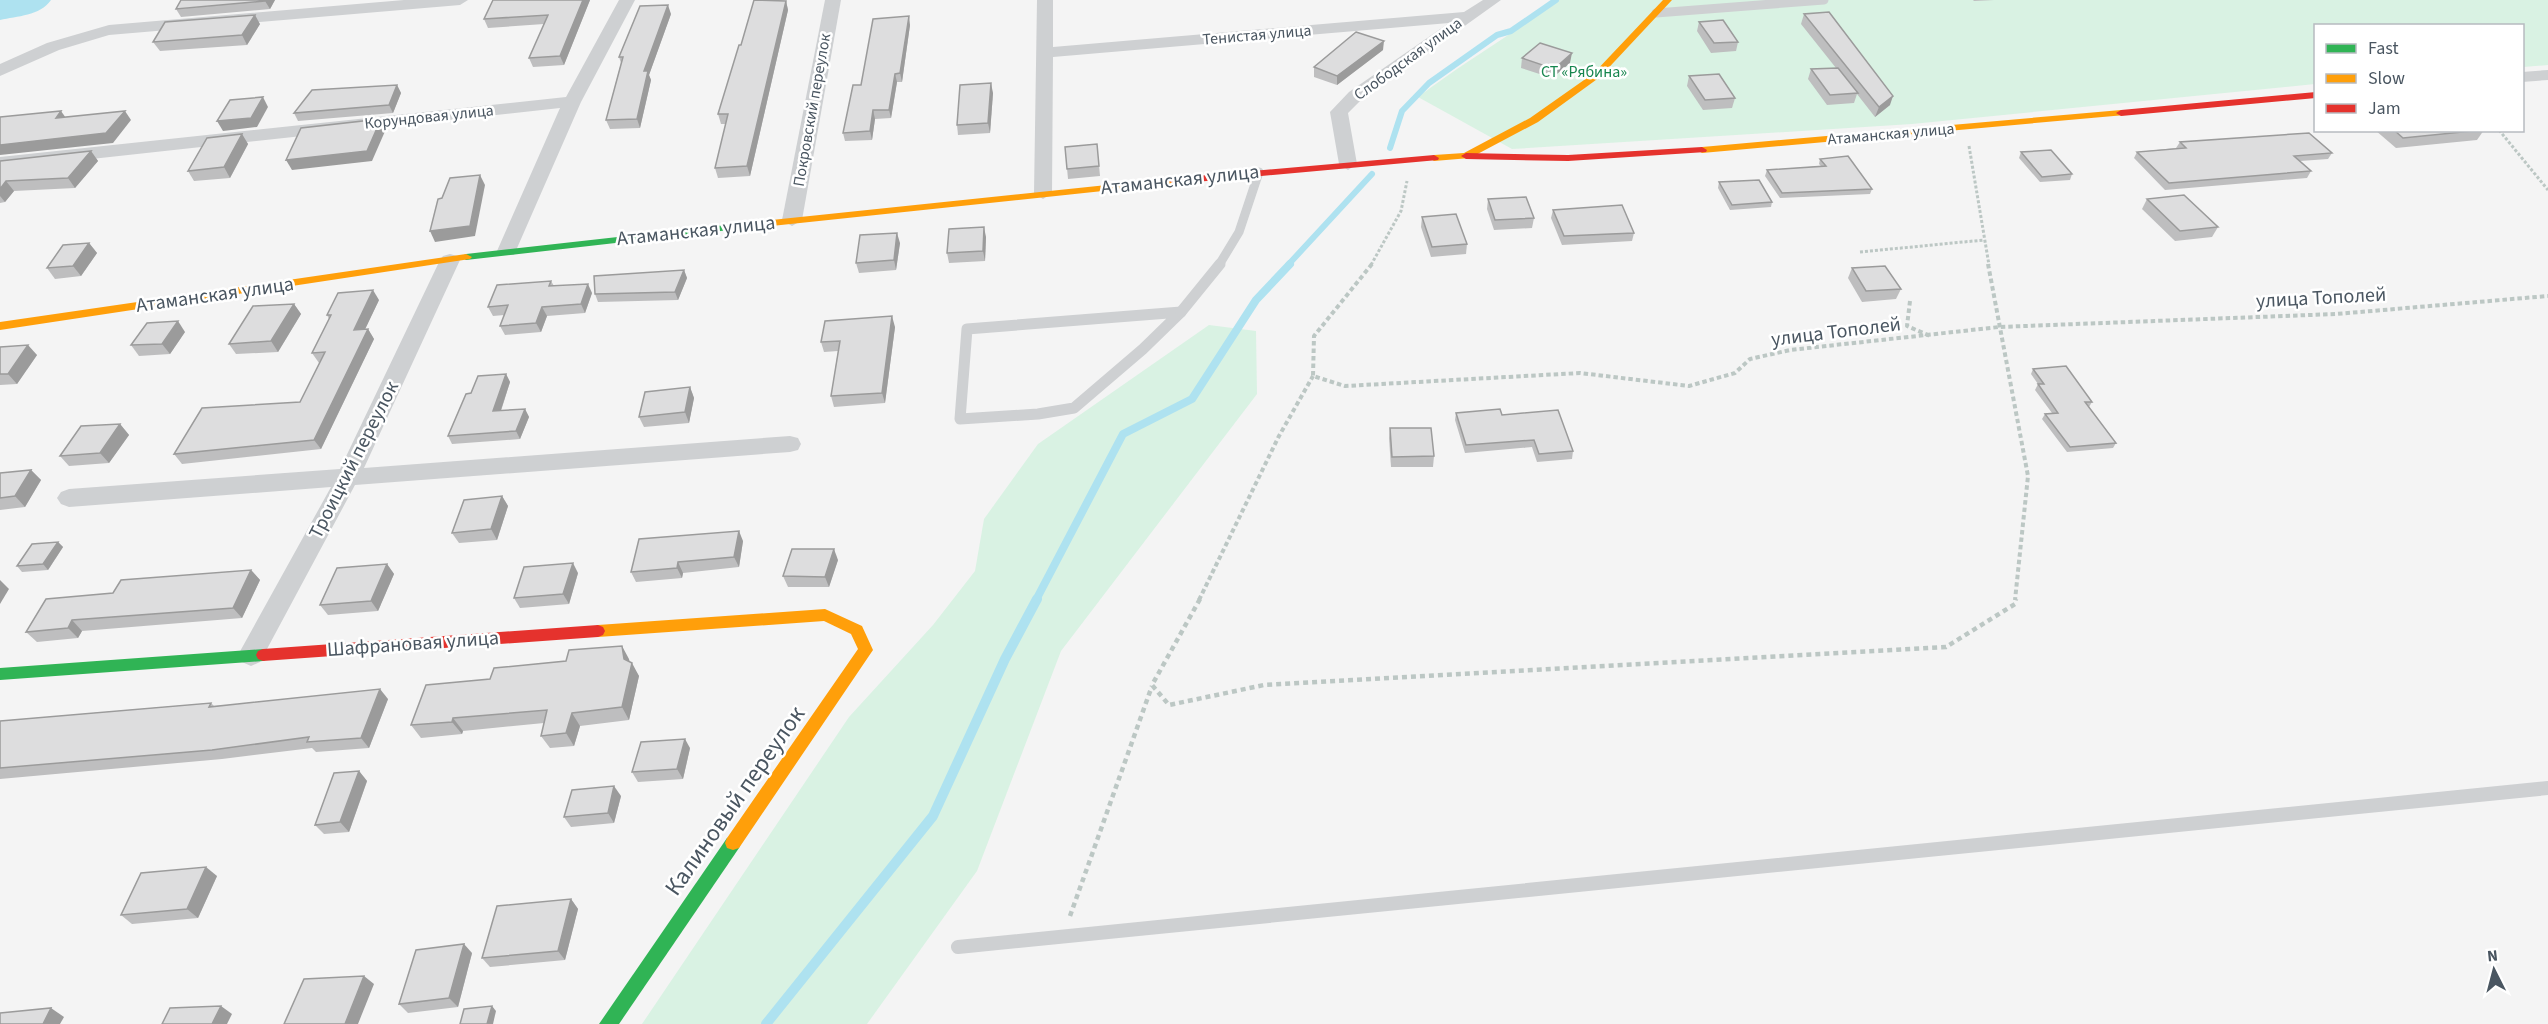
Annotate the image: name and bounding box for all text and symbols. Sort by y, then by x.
street label: Слободская улица [1349,12,1467,106]
street label: Тенистая улица [1202,19,1312,51]
legend [2314,24,2524,132]
street label: Покровский переулок [788,32,836,188]
text: Fast [2368,36,2399,61]
park label: СТ «Рябина» [1541,61,1627,83]
text: Slow [2368,66,2405,91]
text: Jam [2368,96,2401,121]
street label: Корундовая улица [363,99,495,135]
street label: Атаманская улица [1827,117,1955,151]
street label: Атаманская улица [1099,158,1261,202]
street label: Атаманская улица [615,209,777,253]
street label: Атаманская улица [134,270,296,320]
street label: улица Тополей [2255,281,2387,315]
street label: улица Тополей [1770,310,1902,354]
street label: Троицкий переулок [302,376,406,544]
street label: Шафрановая улица [326,624,500,664]
street label: Калиновый переулок [656,699,814,903]
north arrow [2464,940,2524,1000]
text: N [2486,945,2499,968]

